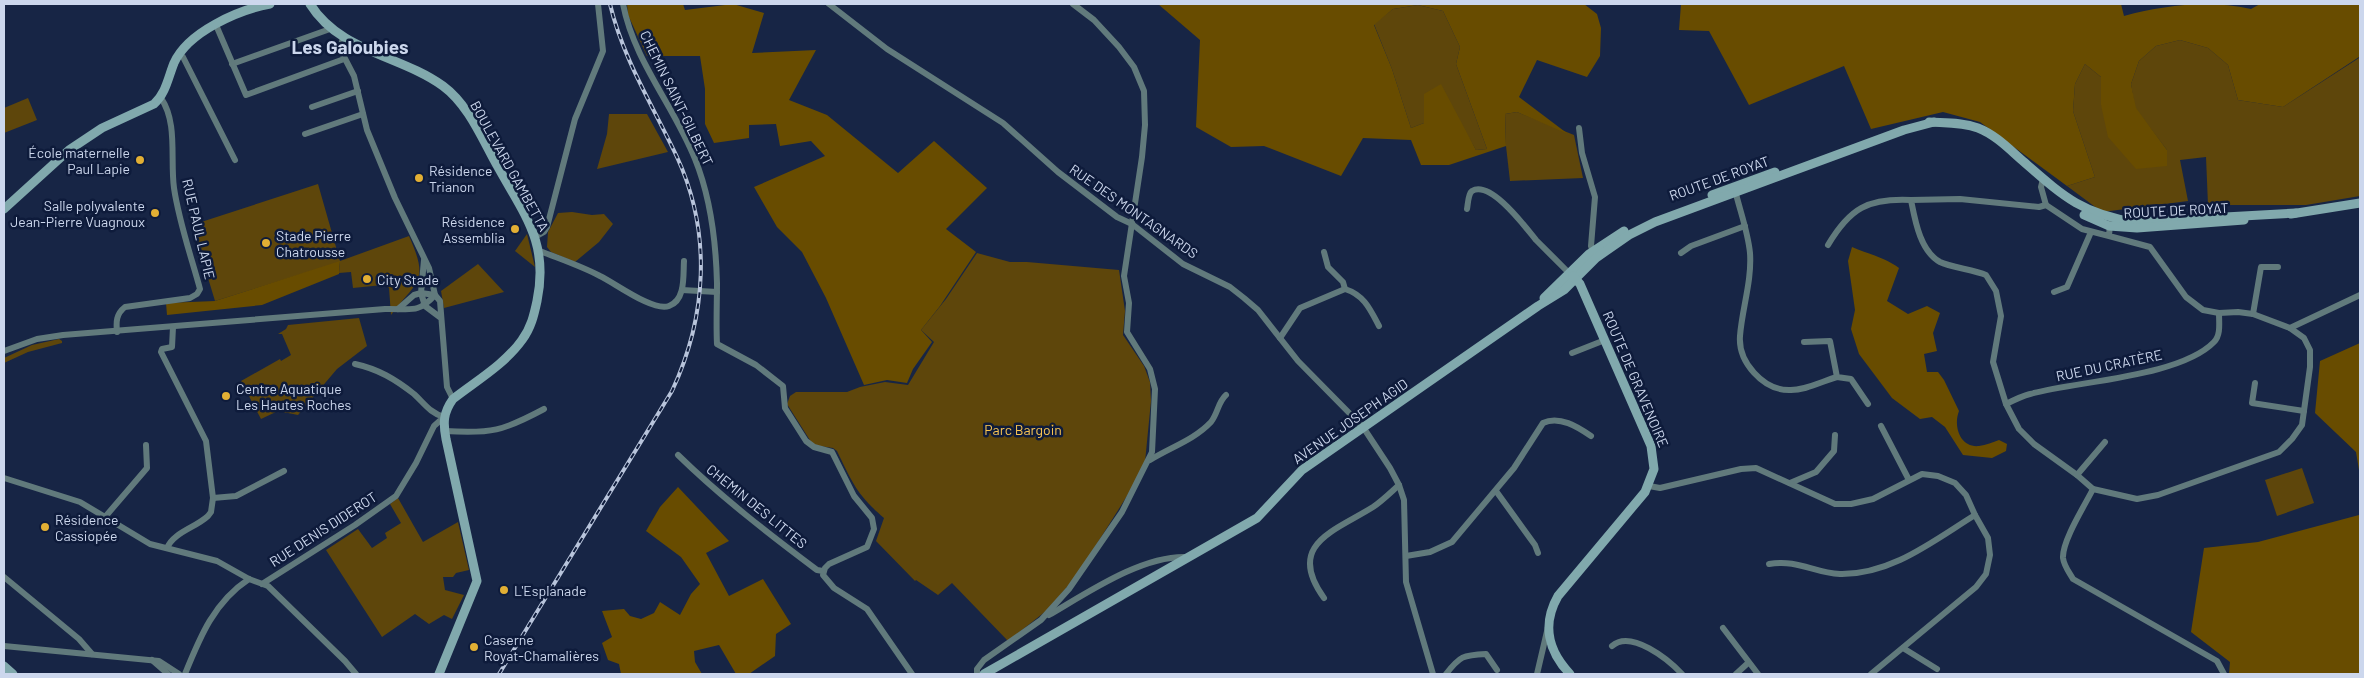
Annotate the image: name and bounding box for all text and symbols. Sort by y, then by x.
street label: CHEMIN SAINT-GILBERT [637,28,717,168]
district label: Les Galoubies [291,35,409,58]
street label: BOULEVARD GAMBETTA [467,98,553,235]
place label: École maternelle Paul Lapie [28,144,130,177]
street label: ROUTE DE ROYAT [1667,152,1771,204]
marker: École maternelle Paul Lapie [134,154,146,166]
street label: RUE DES MONTAGNARDS [1067,160,1201,262]
place label: Résidence Trianon [429,162,492,195]
marker: Résidence Trianon [413,172,425,184]
street label: RUE PAUL LAPIE [179,177,219,281]
place label: Salle polyvalente Jean-Pierre Vuagnoux [10,197,145,230]
street label: ROUTE DE ROYAT [2123,199,2229,221]
marker: Salle polyvalente Jean-Pierre Vuagnoux [149,207,161,219]
place label: Résidence Assemblia [442,213,505,246]
marker: Résidence Assemblia [509,223,521,235]
place label: Stade Pierre Chatrousse [276,227,351,260]
marker: Stade Pierre Chatrousse [260,237,272,249]
place label: City Stade [377,271,439,288]
marker: City Stade [361,273,373,285]
street label: ROUTE DE GRAVENOIRE [1600,308,1672,450]
street label: RUE DU CRATÈRE [2054,345,2164,385]
street label: AVENUE JOSEPH AGID [1289,375,1411,467]
place label: Centre Aquatique Les Hautes Roches [236,380,352,413]
marker: Centre Aquatique Les Hautes Roches [220,390,232,402]
park label: Parc Bargoin [984,421,1062,438]
street label: CHEMIN DES LITTES [703,460,811,552]
street label: RUE DENIS DIDEROT [266,488,380,570]
place label: Résidence Cassiopée [55,511,118,544]
marker: Résidence Cassiopée [39,521,51,533]
place label: L'Esplanade [514,582,586,599]
marker: L'Esplanade [498,584,510,596]
place label: Caserne Royat-Chamalières [484,631,599,664]
marker: Caserne Royat-Chamalières [468,641,480,653]

